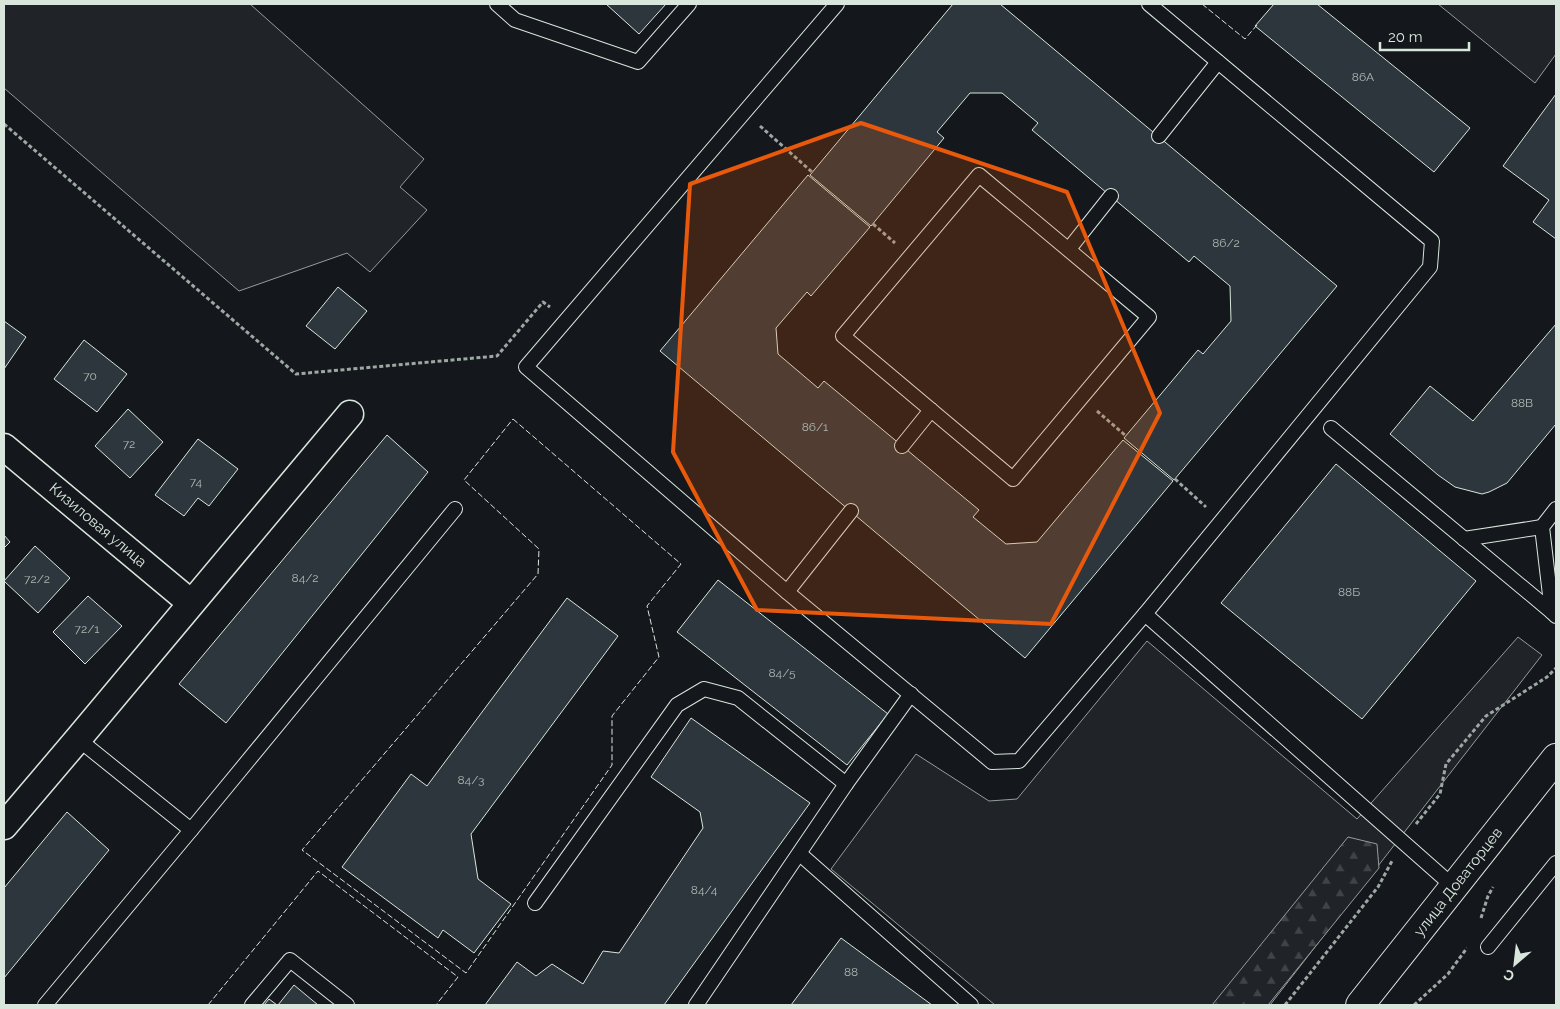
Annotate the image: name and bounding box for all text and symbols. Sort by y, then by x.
scale bar [1380,20,1469,52]
text: 20 m [1388,28,1423,46]
house number: 86А [1352,70,1374,84]
house number: 86/2 [1212,236,1240,250]
house number: 70 [83,369,97,383]
house number: 88В [1511,396,1533,410]
house number: 86/1 [802,420,828,434]
house number: 72 [123,437,135,451]
house number: 74 [190,475,203,489]
street label: Кизиловая улица [46,479,150,571]
house number: 84/2 [292,571,318,585]
house number: 72/2 [24,572,50,586]
house number: 88Б [1338,585,1360,599]
house number: 72/1 [75,622,99,636]
house number: 84/5 [768,666,796,680]
house number: 84/3 [458,773,485,787]
street label: улица Доваторцев [1410,824,1506,940]
house number: 84/4 [691,883,718,897]
north arrow [1490,939,1540,989]
house number: 88 [844,965,858,979]
text: С [1501,966,1517,985]

